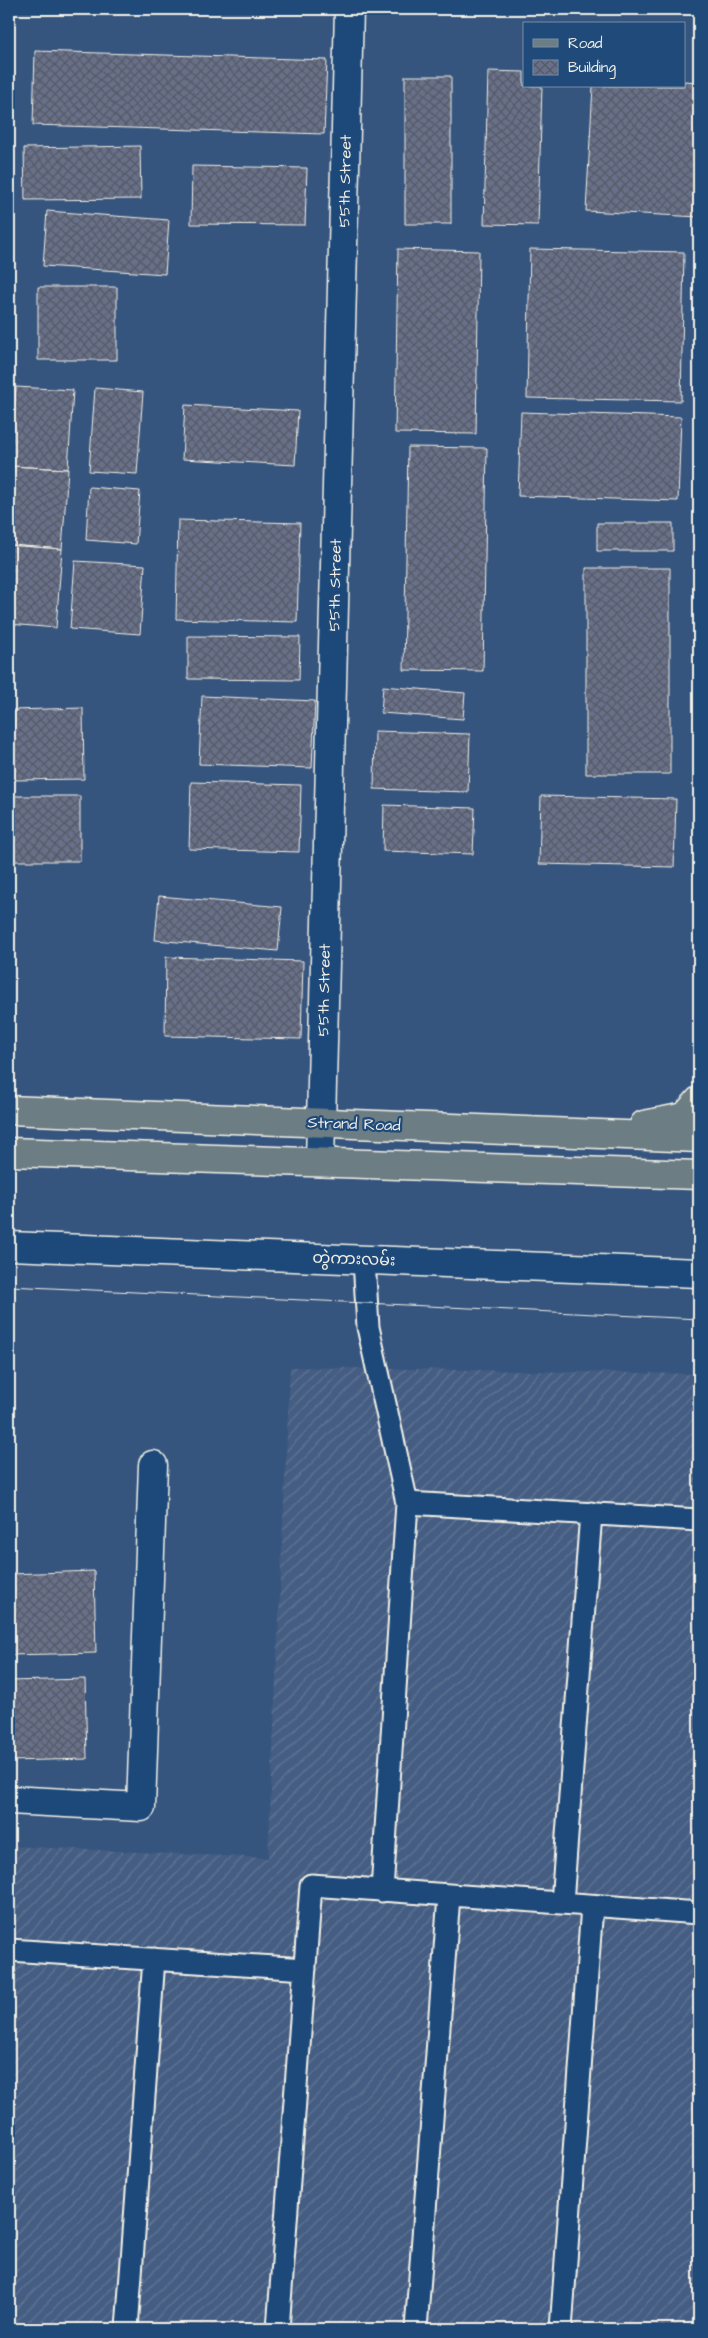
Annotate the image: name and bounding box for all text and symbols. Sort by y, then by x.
legend [523,22,686,88]
text: Road [568,33,603,54]
text: Building [568,57,616,79]
street label: 55th Street [333,134,357,228]
street label: 55th Street [323,538,347,632]
street label: 55th Street [312,943,336,1037]
street label: Strand Road [307,1111,401,1137]
street label: တွဲကားလမ်း [312,1246,396,1273]

